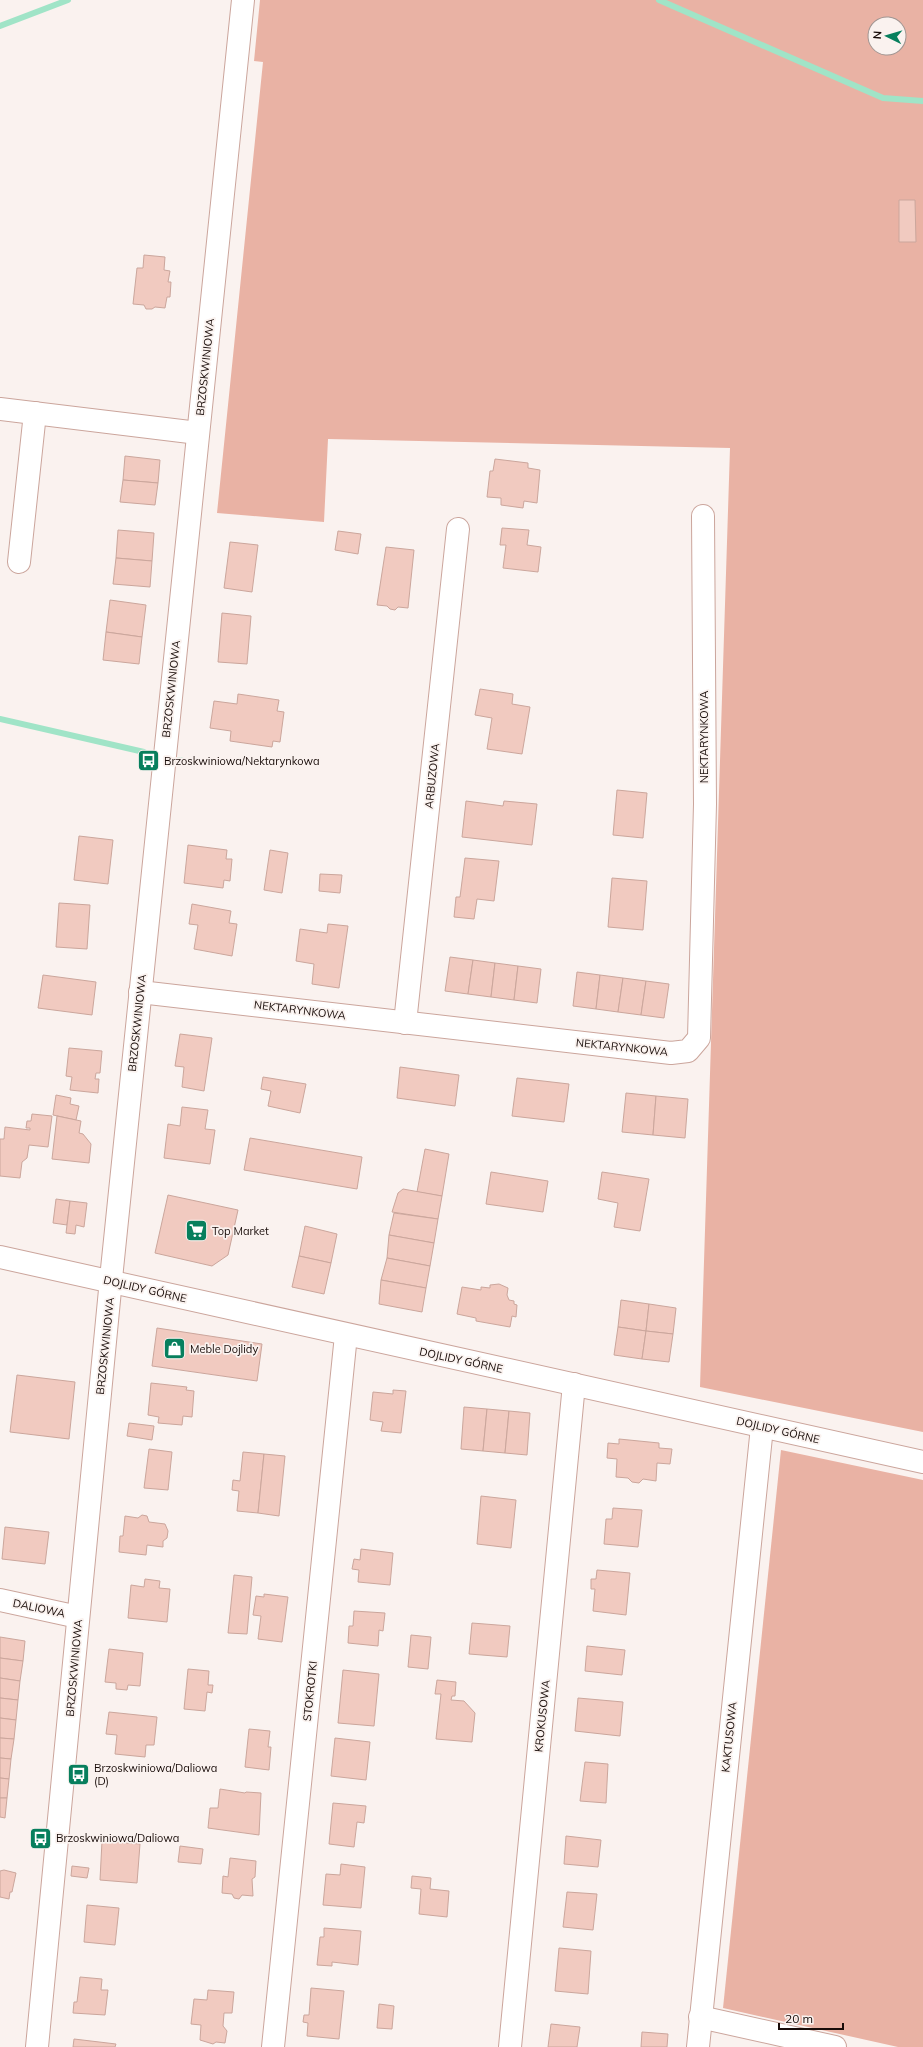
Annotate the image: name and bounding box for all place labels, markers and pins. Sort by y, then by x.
bus stop icon: Brzoskwiniowa/Nektarynkowa [135,748,161,774]
place label: Brzoskwiniowa/Nektarynkowa [164,754,320,768]
supermarket icon: Top Market [184,1218,210,1244]
place label: Top Market [212,1224,269,1238]
shop icon: Meble Dojlidy [162,1336,188,1362]
place label: Meble Dojlidy [190,1342,258,1356]
bus stop icon: Brzoskwiniowa/Daliowa (D) [65,1761,91,1787]
place label: Brzoskwiniowa/Daliowa (D) [94,1761,217,1788]
bus stop icon: Brzoskwiniowa/Daliowa [28,1825,54,1851]
place label: Brzoskwiniowa/Daliowa [56,1831,179,1845]

